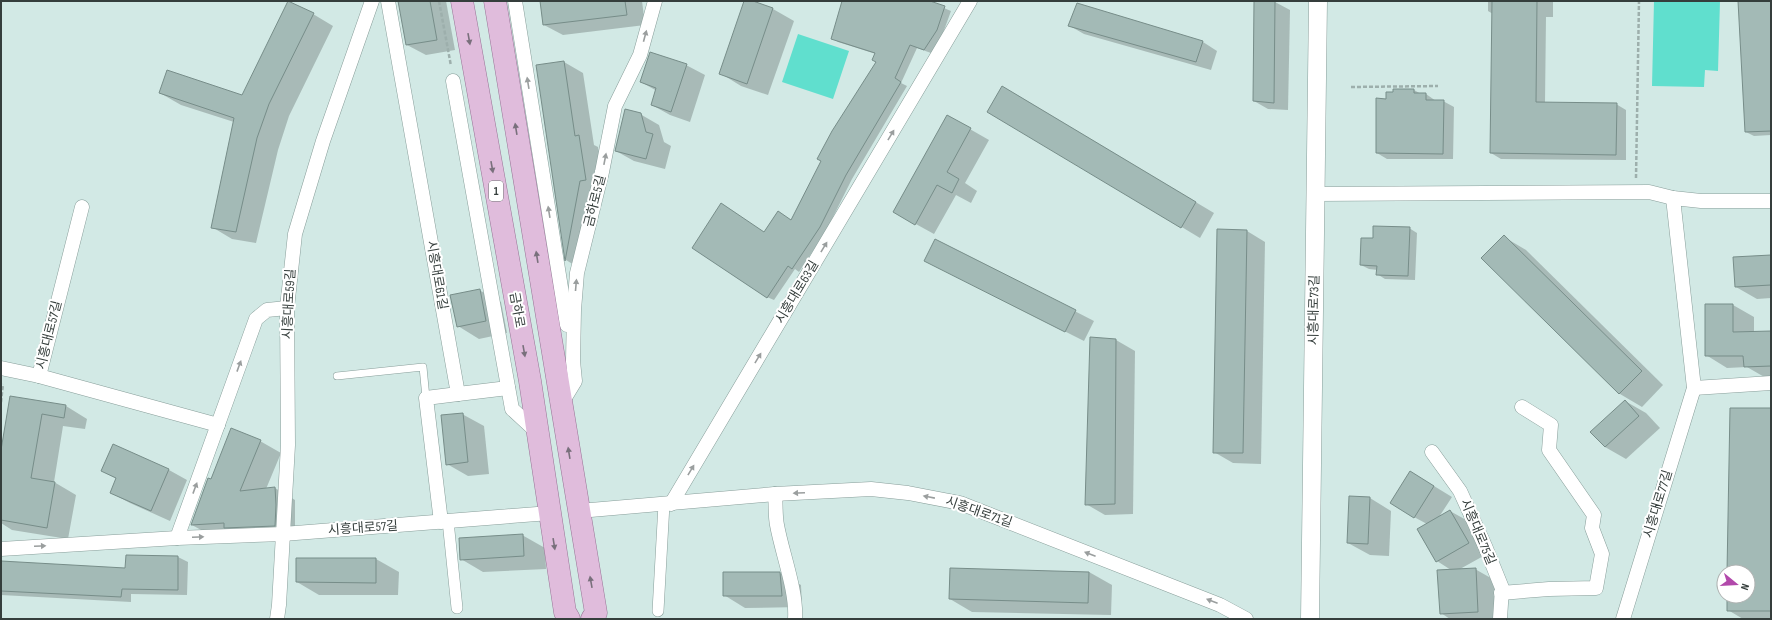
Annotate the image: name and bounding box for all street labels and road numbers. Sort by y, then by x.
street label: 금하로5길 [581,173,609,229]
road number: 1 [489,181,503,201]
street label: 시흥대로61길 [423,239,451,311]
street label: 시흥대로63길 [772,257,822,327]
street label: 시흥대로59길 [279,268,299,340]
street label: 시흥대로73길 [1305,275,1323,345]
street label: 금하로 [506,291,528,329]
street label: 시흥대로57길 [33,299,65,371]
street label: 시흥대로77길 [1640,468,1676,540]
street label: 시흥대로71길 [943,493,1015,531]
street label: 시흥대로75길 [1457,497,1499,567]
street label: 시흥대로57길 [327,518,399,538]

